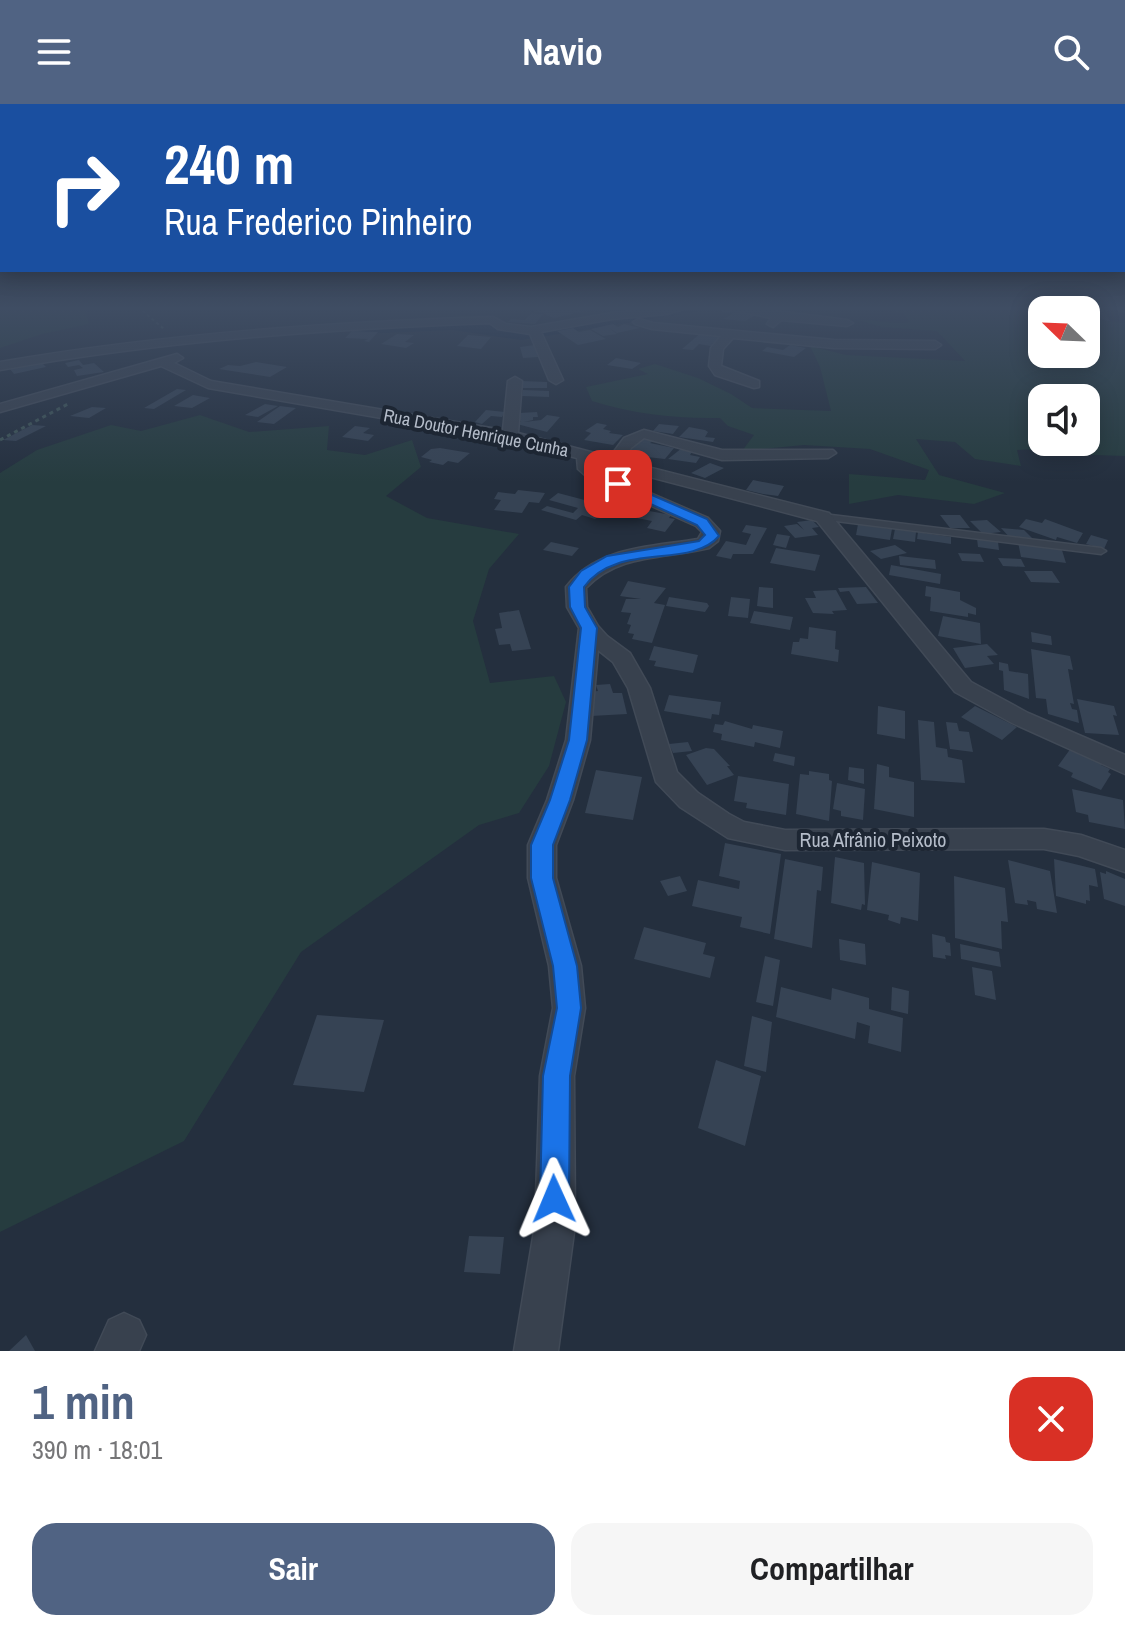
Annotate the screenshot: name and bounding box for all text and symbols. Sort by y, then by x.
text: Navio [522,28,603,76]
icon: menu [32,30,76,74]
icon: search [1049,30,1093,74]
text: 240 m [164,126,294,201]
icon: right [32,136,136,240]
text: Rua Frederico Pinheiro [164,198,472,246]
north arrow [1028,296,1100,368]
map controls [1028,296,1100,456]
button: sound [1028,384,1100,456]
street label: Rua Doutor Henrique Cunha [381,402,571,463]
pin [584,450,652,518]
icon: arrive [596,462,640,506]
street label: Rua Afrânio Peixoto [800,826,946,853]
position arrow [512,1157,596,1241]
text: 1 min [32,1369,135,1434]
button: close [1009,1377,1093,1461]
text: 390 m · 18:01 [32,1432,162,1467]
button: Sair [32,1523,555,1615]
button: Compartilhar [571,1523,1093,1615]

